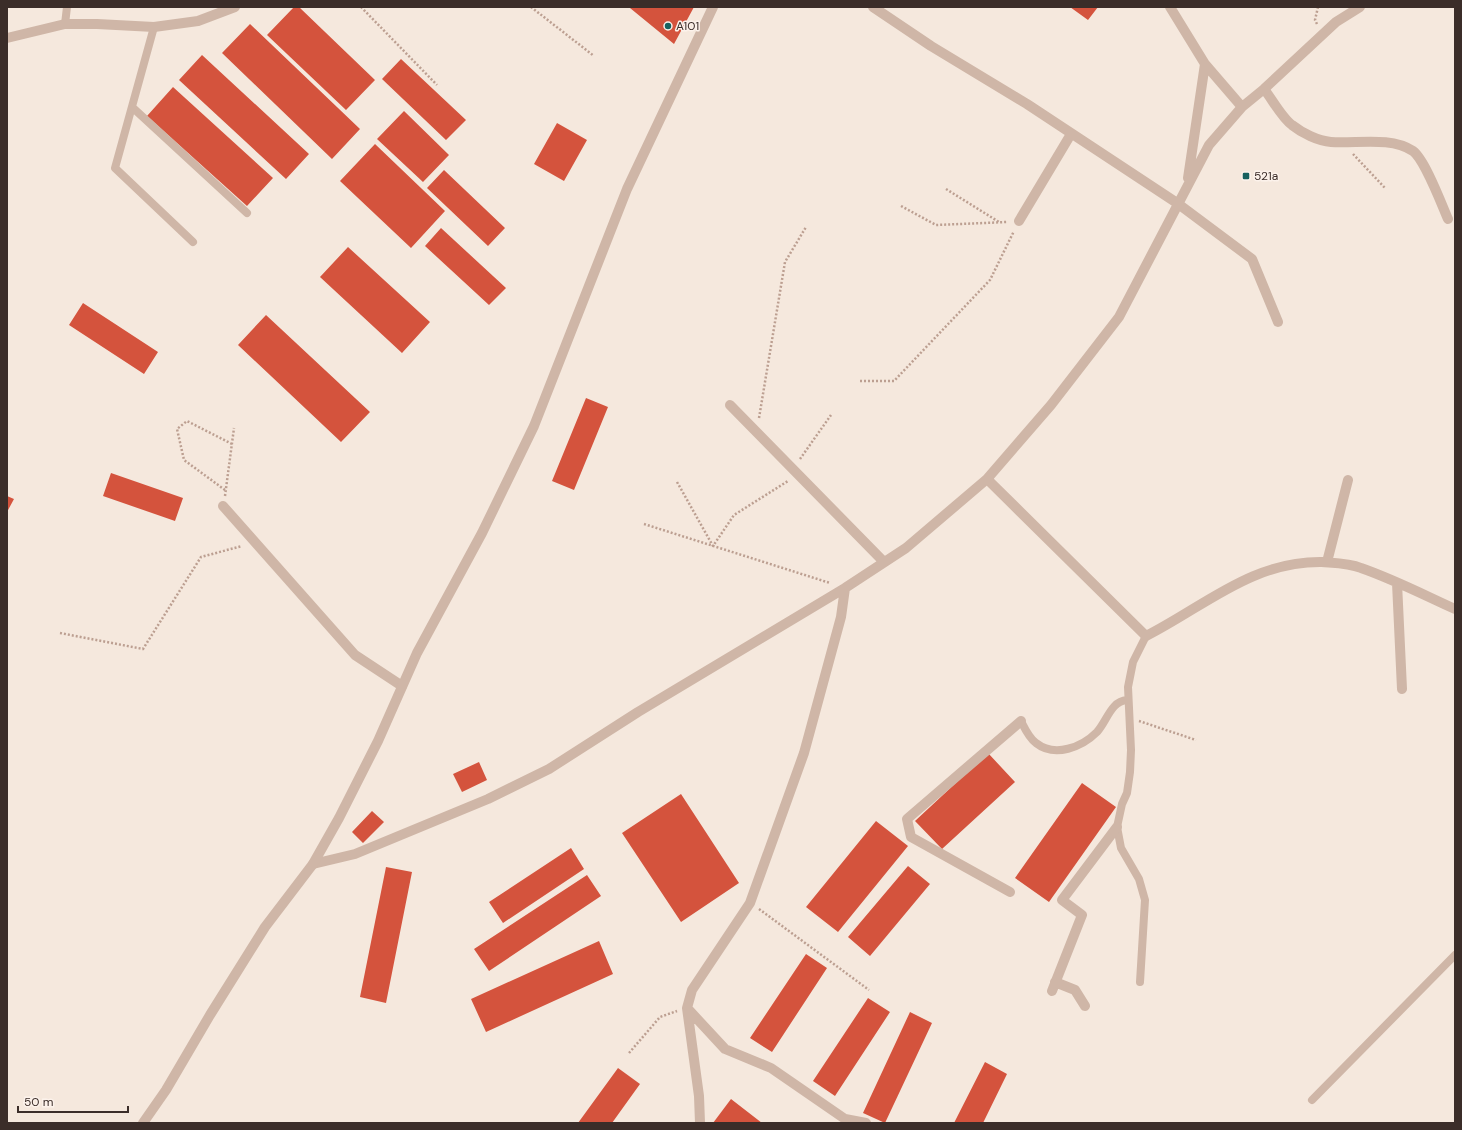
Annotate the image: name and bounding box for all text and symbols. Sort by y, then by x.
place label: A101 [676,18,699,34]
marker: A101 [663,21,673,31]
place label: 521a [1254,168,1278,184]
marker: 521a [1241,171,1251,181]
scale bar [18,1088,128,1114]
text: 50 m [24,1094,53,1110]

